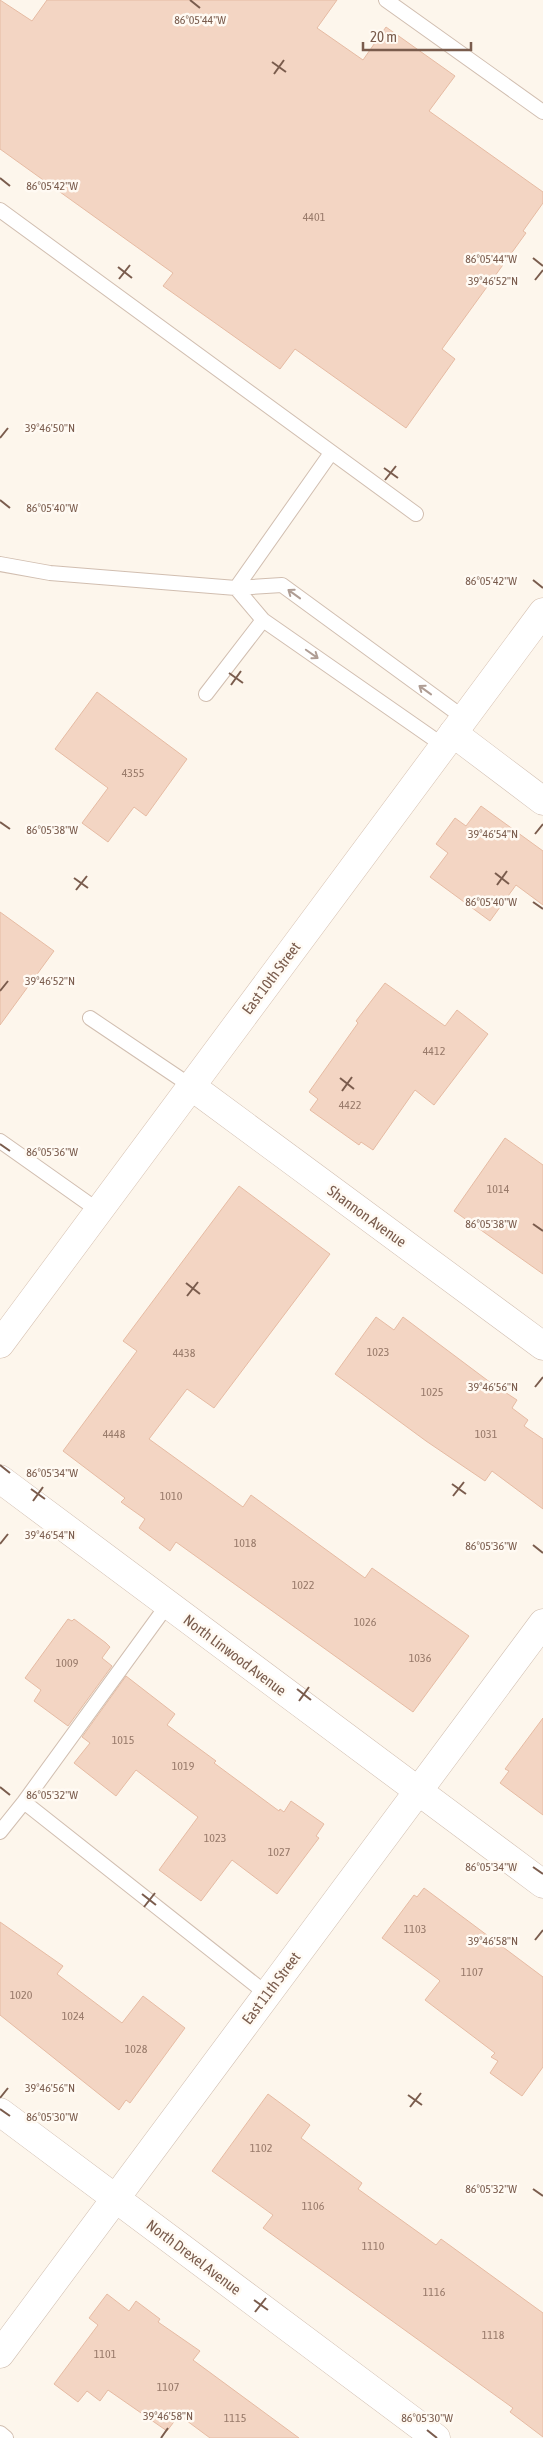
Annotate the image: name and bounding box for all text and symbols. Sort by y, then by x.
text: 86°05'44"W [174,13,226,27]
scale bar [363,20,470,52]
text: 20 m [370,28,397,45]
text: 86°05'42"W [26,179,78,193]
house number: 4401 [303,210,326,224]
text: 86°05'44"W [465,252,517,266]
text: 39°46'52"N [468,274,518,288]
text: 39°46'50"N [25,421,75,435]
text: 86°05'40"W [26,501,78,515]
text: 86°05'42"W [465,574,517,588]
one-way arrow [288,588,301,599]
one-way arrow [305,649,319,659]
one-way arrow [419,684,432,695]
house number: 4355 [122,766,144,780]
text: 86°05'38"W [26,823,78,837]
text: 39°46'54"N [468,827,518,841]
text: 86°05'40"W [465,895,517,909]
street label: East 10th Street [238,939,304,1017]
text: 39°46'52"N [25,974,75,988]
house number: 4412 [423,1044,445,1058]
house number: 4422 [339,1098,361,1112]
text: 86°05'36"W [26,1145,78,1159]
street label: Shannon Avenue [324,1182,410,1250]
house number: 1014 [487,1182,510,1196]
text: 86°05'38"W [465,1217,517,1231]
house number: 1023 [367,1345,389,1359]
house number: 4438 [173,1346,196,1360]
text: 39°46'56"N [468,1380,518,1394]
house number: 1025 [421,1385,443,1399]
house number: 4448 [103,1427,126,1441]
house number: 1031 [475,1427,498,1441]
text: 86°05'34"W [26,1466,78,1480]
house number: 1010 [160,1489,183,1503]
text: 39°46'54"N [25,1528,75,1542]
house number: 1018 [234,1536,257,1550]
text: 86°05'36"W [465,1539,517,1553]
house number: 1022 [292,1578,314,1592]
street label: North Linwood Avenue [180,1611,290,1699]
house number: 1026 [354,1615,377,1629]
house number: 1036 [409,1651,432,1665]
house number: 1009 [56,1656,79,1670]
house number: 1015 [112,1733,134,1747]
house number: 1019 [172,1759,195,1773]
text: 86°05'32"W [26,1788,78,1802]
house number: 1023 [204,1831,226,1845]
house number: 1027 [268,1845,291,1859]
text: 86°05'34"W [465,1860,517,1874]
house number: 1103 [404,1922,426,1936]
text: 39°46'58"N [468,1934,518,1948]
street label: East 11th Street [238,1949,304,2027]
house number: 1107 [461,1965,484,1979]
house number: 1020 [10,1988,33,2002]
house number: 1024 [62,2009,85,2023]
house number: 1028 [125,2042,148,2056]
text: 39°46'56"N [25,2081,75,2095]
text: 86°05'30"W [26,2110,78,2124]
house number: 1102 [250,2141,272,2155]
text: 86°05'32"W [465,2182,517,2196]
house number: 1106 [302,2199,325,2213]
street label: North Drexel Avenue [144,2216,245,2298]
house number: 1110 [362,2239,385,2253]
house number: 1116 [423,2285,446,2299]
house number: 1118 [482,2328,505,2342]
house number: 1101 [94,2347,117,2361]
house number: 1107 [157,2380,180,2394]
text: 39°46'58"N [143,2409,193,2423]
house number: 1115 [224,2411,246,2425]
text: 86°05'30"W [401,2411,453,2425]

